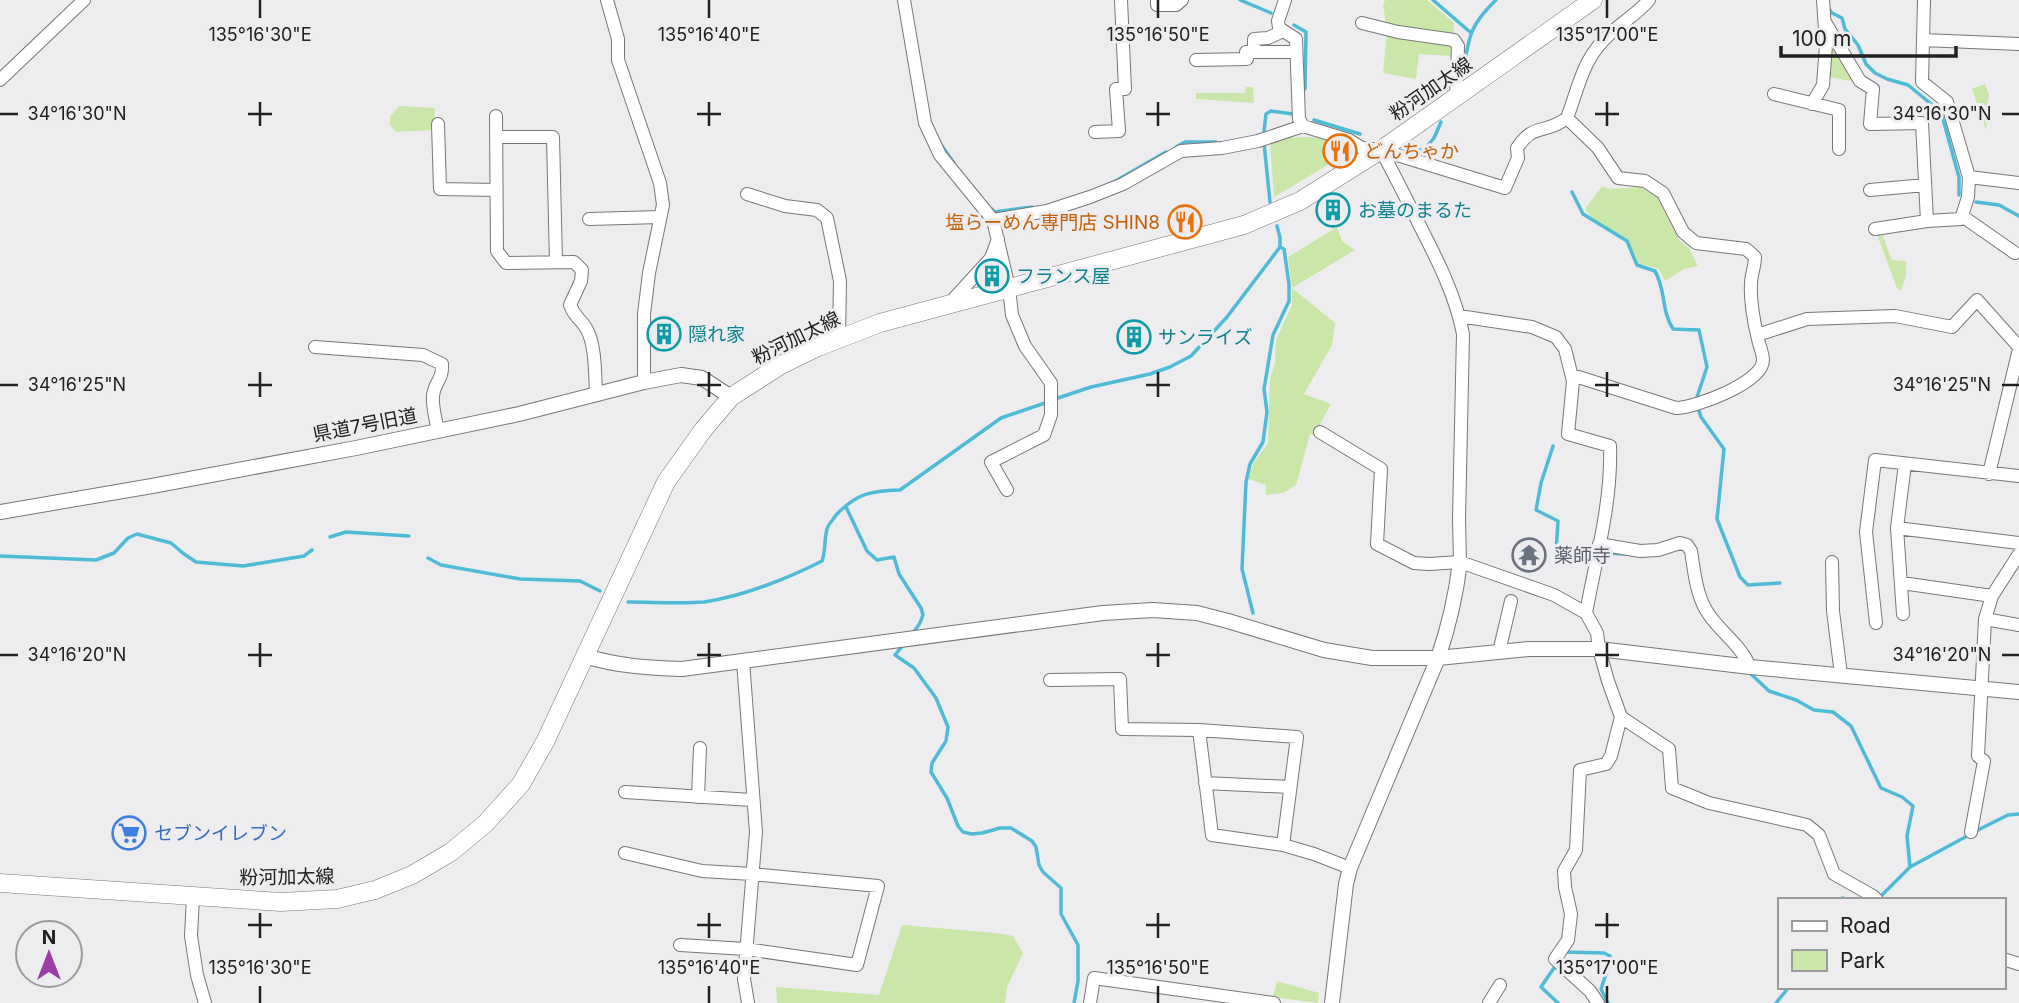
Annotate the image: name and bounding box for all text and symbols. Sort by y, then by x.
scale bar [1781,14,1956,58]
text: 135°16'30"E [208,24,312,45]
text: 135°16'40"E [658,24,760,45]
text: 135°16'50"E [1107,24,1209,45]
text: 135°17'00"E [1556,24,1658,45]
text: 100 m [1792,26,1851,51]
street label: 粉河加太線 [1385,52,1477,126]
text: 34°16'30"N [28,103,126,124]
text: 34°16'30"N [1893,103,1991,124]
restaurant icon: どんちゃか [1321,132,1359,170]
place label: どんちゃか [1364,140,1459,163]
building icon: お墓のまるた [1314,191,1352,229]
place label: お墓のまるた [1358,199,1472,222]
restaurant icon: 塩らーめん専門店 SHIN8 [1166,203,1204,241]
place label: 塩らーめん専門店 SHIN8 [945,211,1160,234]
building icon: フランス屋 [973,257,1011,295]
place label: フランス屋 [1016,265,1111,288]
street label: 粉河加太線 [748,307,844,369]
building icon: 隠れ家 [645,315,683,353]
building icon: サンライズ [1115,318,1153,356]
place label: 隠れ家 [688,323,745,346]
place label: サンライズ [1158,326,1252,349]
text: 34°16'25"N [28,374,126,395]
text: 34°16'25"N [1893,374,1991,395]
street label: 県道7号旧道 [311,404,419,446]
temple icon: 薬師寺 [1510,536,1548,574]
place label: 薬師寺 [1554,544,1611,567]
text: 34°16'20"N [28,644,126,665]
text: 34°16'20"N [1893,644,1991,665]
supermarket icon: セブンイレブン [110,814,148,852]
place label: セブンイレブン [154,822,287,845]
street label: 粉河加太線 [239,865,335,889]
legend [1778,898,2005,989]
text: Road [1840,913,1891,938]
north arrow [14,919,84,989]
text: N [42,926,56,949]
text: Park [1840,948,1885,973]
text: 135°16'30"E [208,957,312,978]
text: 135°16'40"E [658,957,760,978]
text: 135°16'50"E [1107,957,1209,978]
text: 135°17'00"E [1556,957,1658,978]

